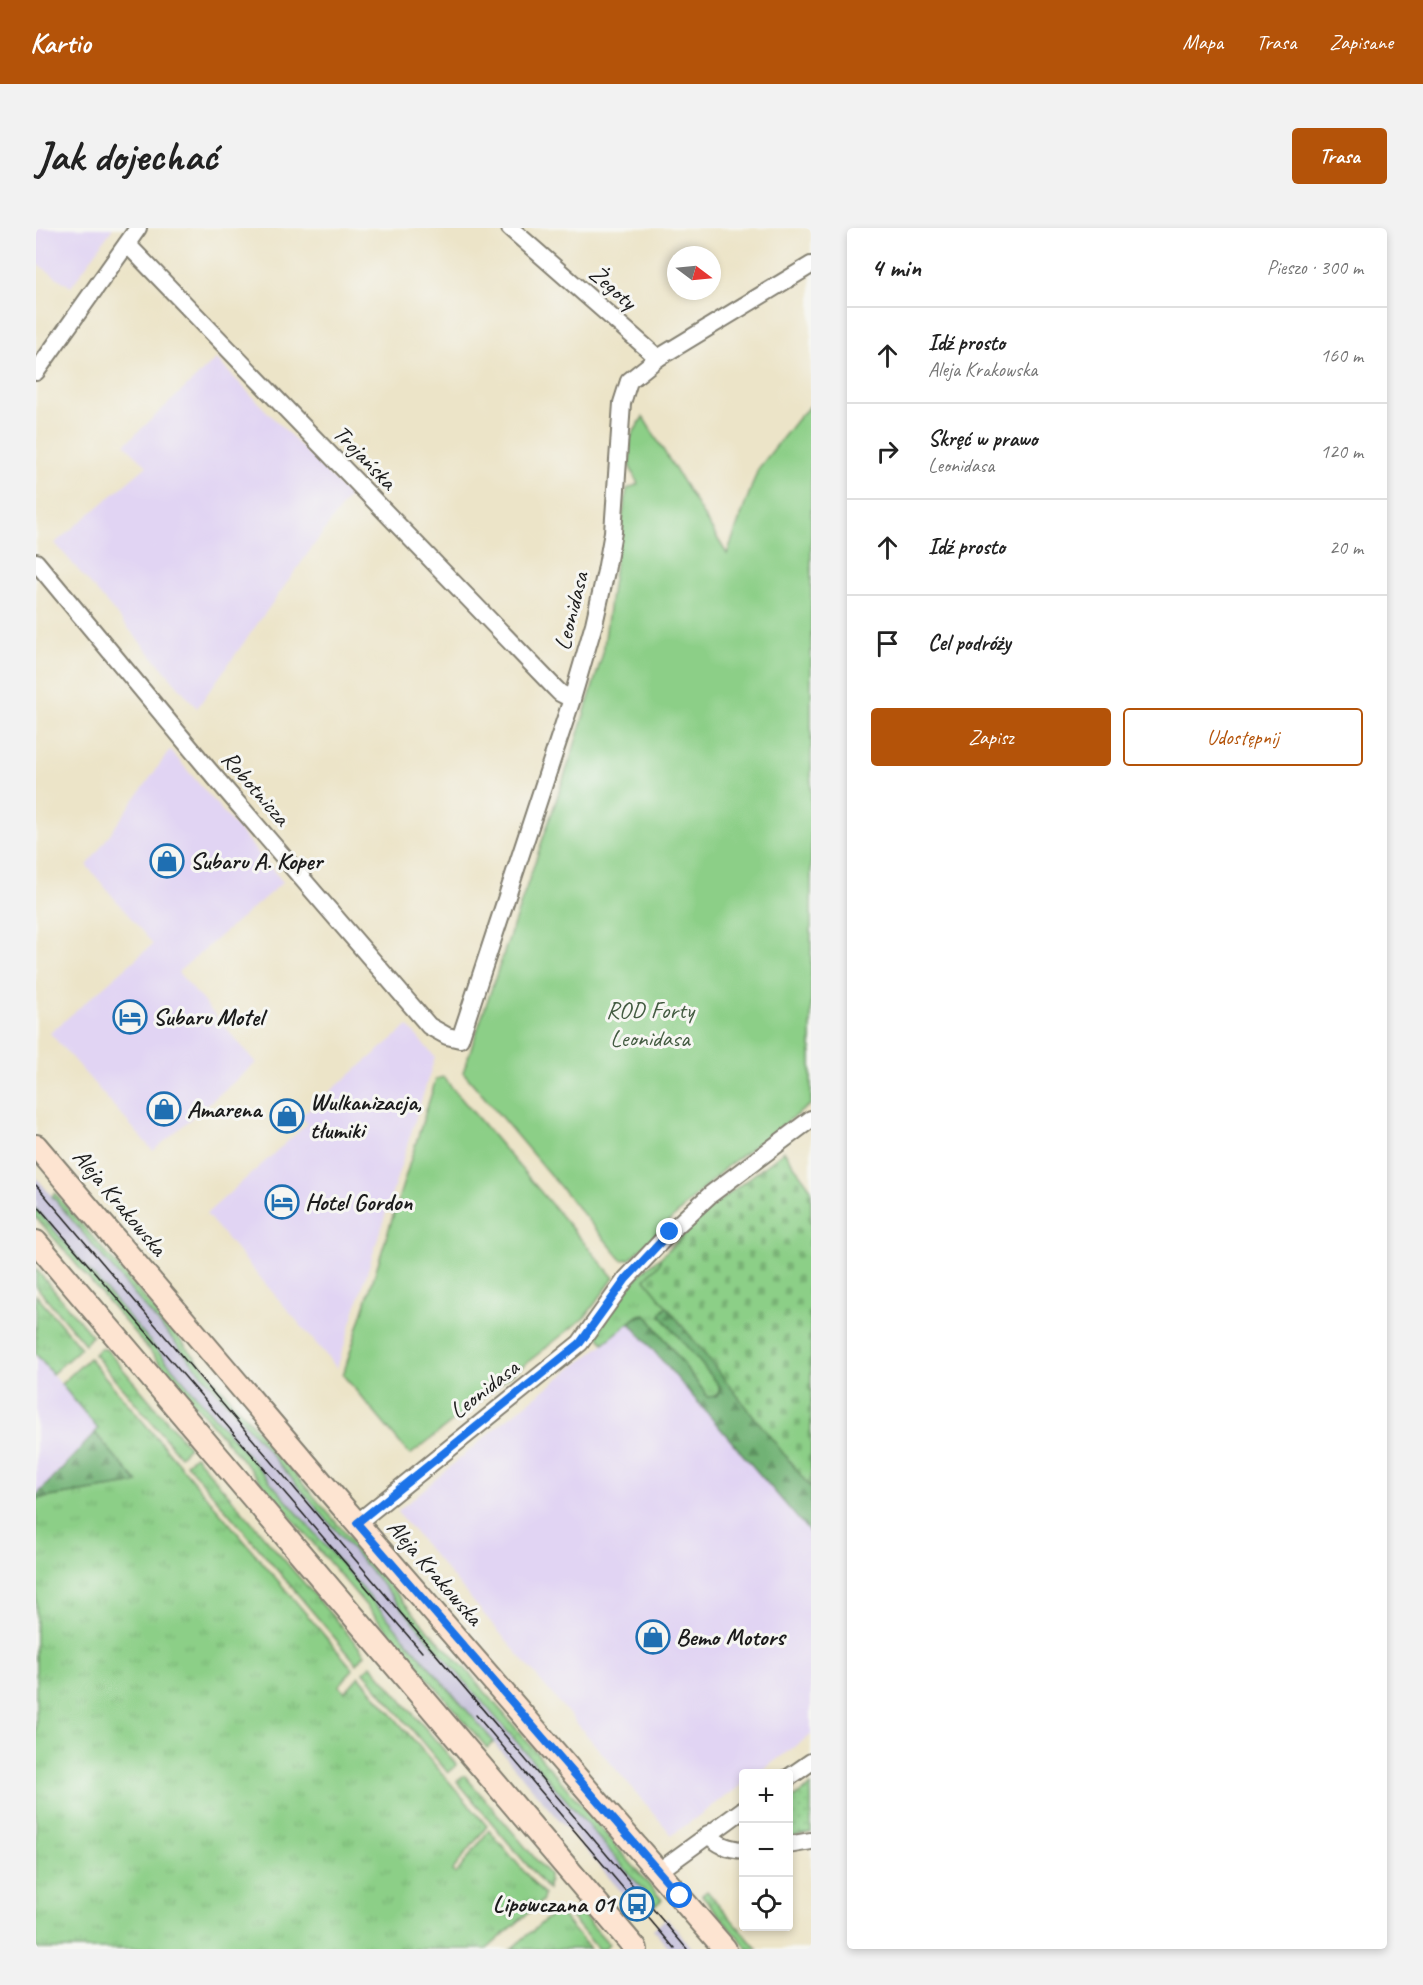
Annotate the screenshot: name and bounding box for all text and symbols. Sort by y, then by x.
text: Kartio [30,25,91,60]
text: Mapa [1183,29,1223,55]
text: Trasa [1256,29,1296,55]
text: Zapisane [1329,29,1393,55]
button: Trasa [1292,128,1387,184]
text: Jak dojechać [36,130,217,183]
north arrow [667,246,721,300]
text: 4 min [871,251,921,284]
text: Pieszo · 300 m [1267,255,1363,280]
street label: Żegoty [583,258,644,317]
text: Idź prosto [928,329,1005,357]
icon: ahead [871,339,904,372]
text: 160 m [1320,343,1363,368]
text: Aleja Krakowska [928,357,1037,382]
street label: Trojańska [327,418,404,497]
text: Skręć w prawo [928,425,1037,453]
icon: right [871,435,904,468]
text: 120 m [1320,439,1363,464]
text: Leonidasa [928,453,994,478]
icon: ahead [871,531,904,564]
text: Idź prosto [928,533,1005,561]
text: 20 m [1329,535,1363,560]
street label: Leonidasa [547,567,596,653]
icon: arrive [871,627,904,660]
text: Cel podróży [928,629,1011,657]
button: Zapisz [871,708,1111,766]
button: Udostępnij [1123,708,1363,766]
street label: Robotnicza [215,744,298,833]
shop icon: Subaru A. Koper [149,843,185,879]
place label: Subaru A. Koper [190,846,324,876]
park label: ROD Forty Leonidasa [606,995,696,1053]
hotel icon: Subaru Motel [112,999,148,1035]
place label: Subaru Motel [153,1002,268,1032]
place label: Wulkanizacja, tłumiki [310,1087,422,1145]
shop icon: Amarena [146,1091,182,1127]
place label: Amarena [187,1094,263,1124]
shop icon: Wulkanizacja, tłumiki [269,1098,305,1134]
street label: Aleja Krakowska [66,1142,175,1263]
hotel icon: Hotel Gordon [264,1184,300,1220]
place label: Hotel Gordon [305,1187,413,1217]
route end [656,1218,682,1244]
street label: Leonidasa [443,1352,526,1425]
street label: Aleja Krakowska [381,1513,490,1632]
shop icon: Bemo Motors [635,1619,671,1655]
place label: Bemo Motors [676,1622,787,1652]
map controls [739,1769,793,1931]
button: + [739,1769,793,1823]
button: − [739,1823,793,1877]
button: locate [739,1877,793,1931]
route start [666,1882,692,1908]
bus stop icon: Lipowczana 01 [619,1886,655,1922]
place label: Lipowczana 01 [493,1889,617,1919]

